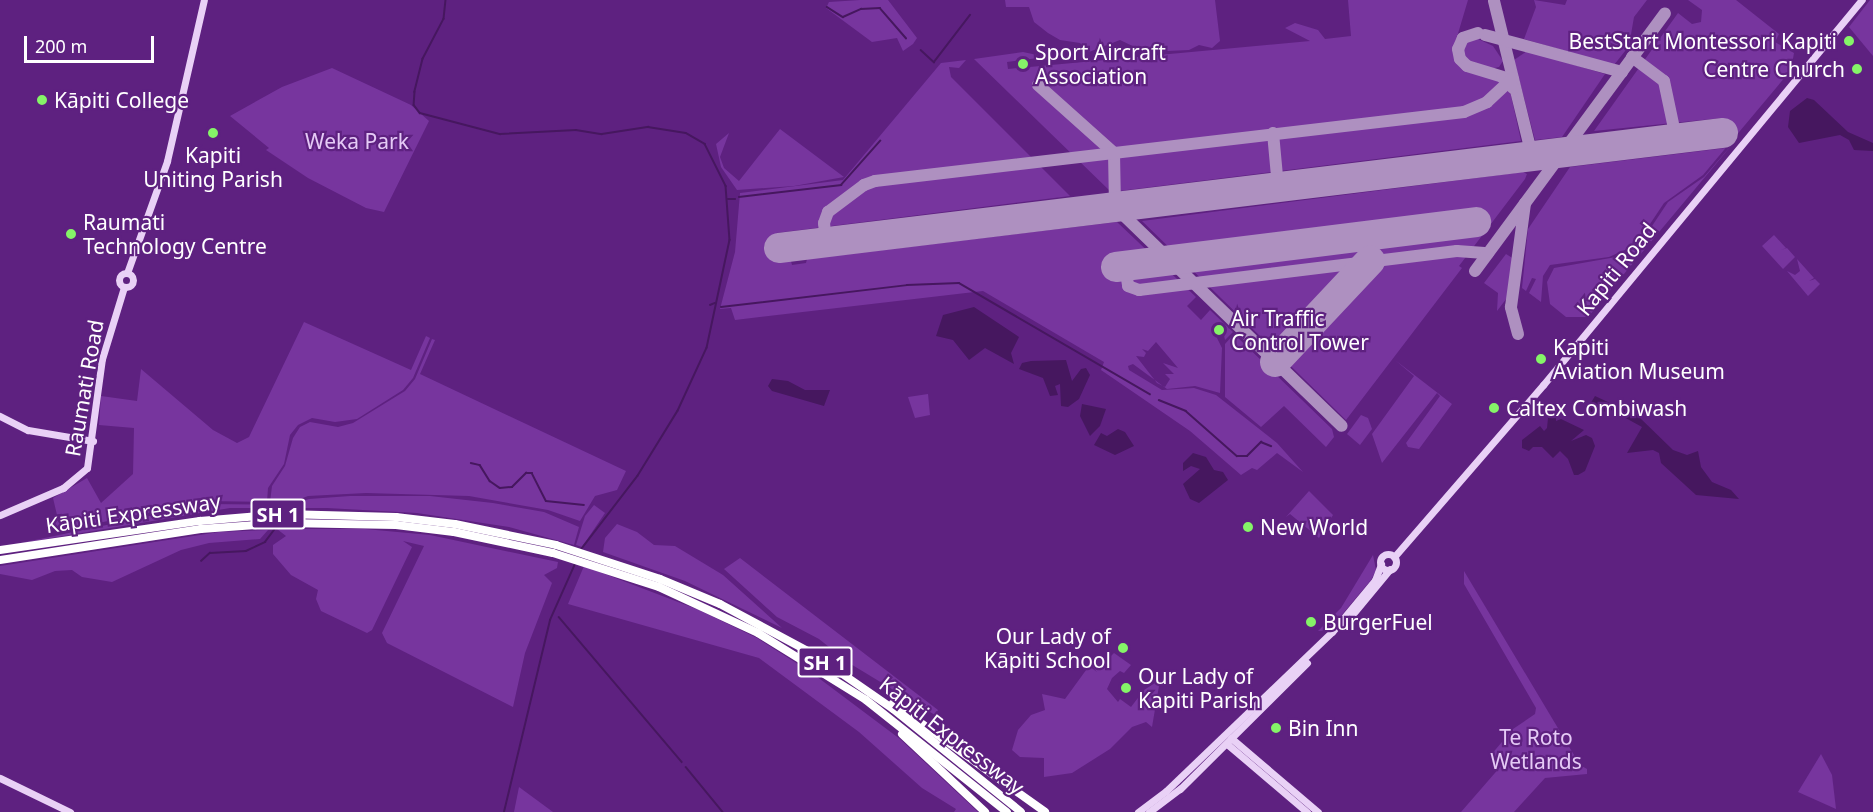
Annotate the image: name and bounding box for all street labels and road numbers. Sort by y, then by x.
street label: Kapiti Road [1571,218,1661,320]
street label: Raumati Road [60,318,108,458]
street label: Kāpiti Expressway [44,488,222,538]
road number: SH 1 [250,497,306,531]
road number: SH 1 [796,645,854,679]
street label: Kāpiti Expressway [875,671,1029,799]

